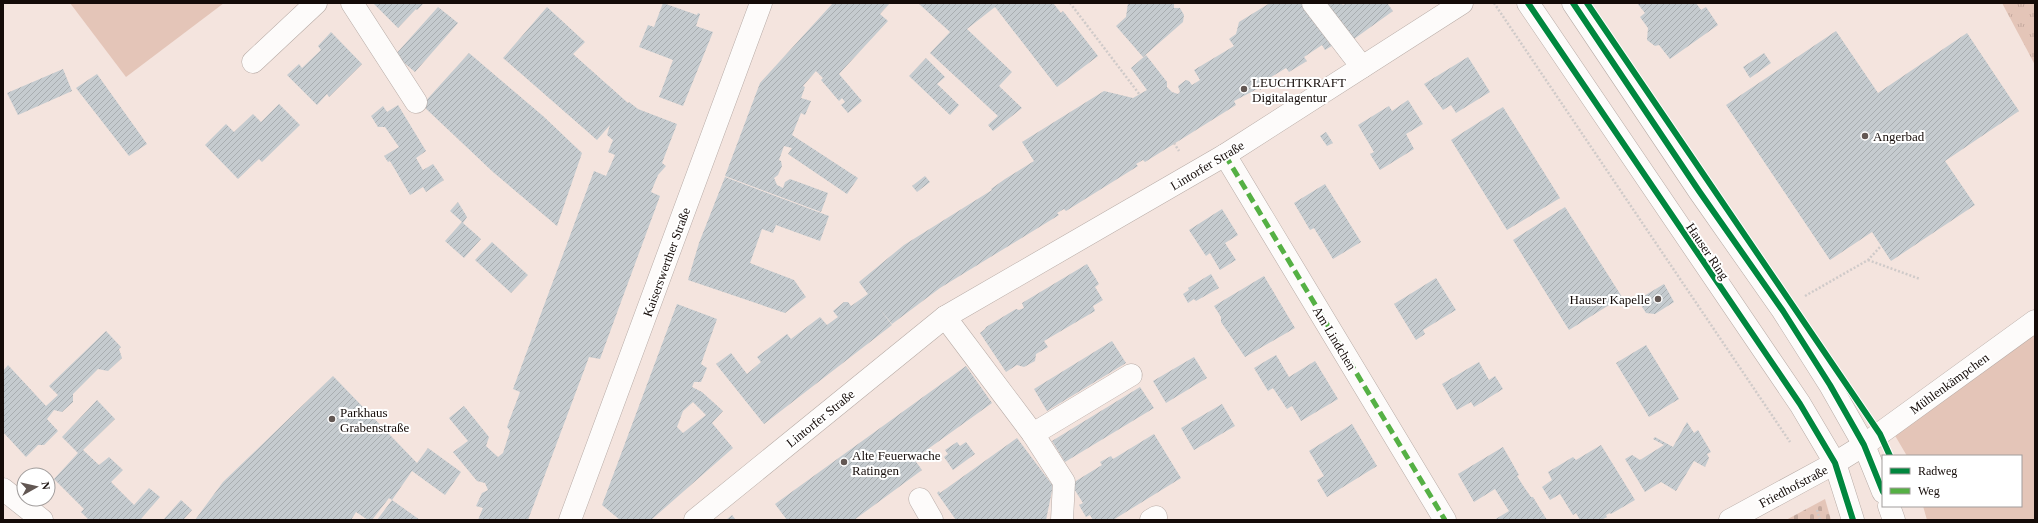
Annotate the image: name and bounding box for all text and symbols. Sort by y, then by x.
place label: LEUCHTKRAFT Digitalagentur [1252,75,1346,105]
marker: LEUCHTKRAFT Digitalagentur [1239,84,1249,94]
place label: Angerbad [1873,129,1925,144]
marker: Angerbad [1860,131,1870,141]
street label: Lintorfer Straße [1168,137,1247,193]
street label: Kaiserswerther Straße [640,205,693,319]
street label: Hauser Ring [1683,220,1732,283]
place label: Hauser Kapelle [1570,292,1650,307]
marker: Hauser Kapelle [1653,294,1663,304]
street label: Am Lindchen [1310,304,1360,373]
street label: Mühlenkämpchen [1907,349,1992,417]
street label: Lintorfer Straße [783,386,858,450]
place label: Parkhaus Grabenstraße [340,405,410,435]
marker: Parkhaus Grabenstraße [327,414,337,424]
place label: Alte Feuerwache Ratingen [852,448,941,478]
legend [1882,455,2022,507]
marker: Alte Feuerwache Ratingen [839,457,849,467]
street label: Friedhofstraße [1756,462,1830,511]
text: Radweg [1918,464,1957,478]
north arrow [16,467,56,507]
text: N [39,481,52,490]
text: Weg [1918,484,1940,498]

